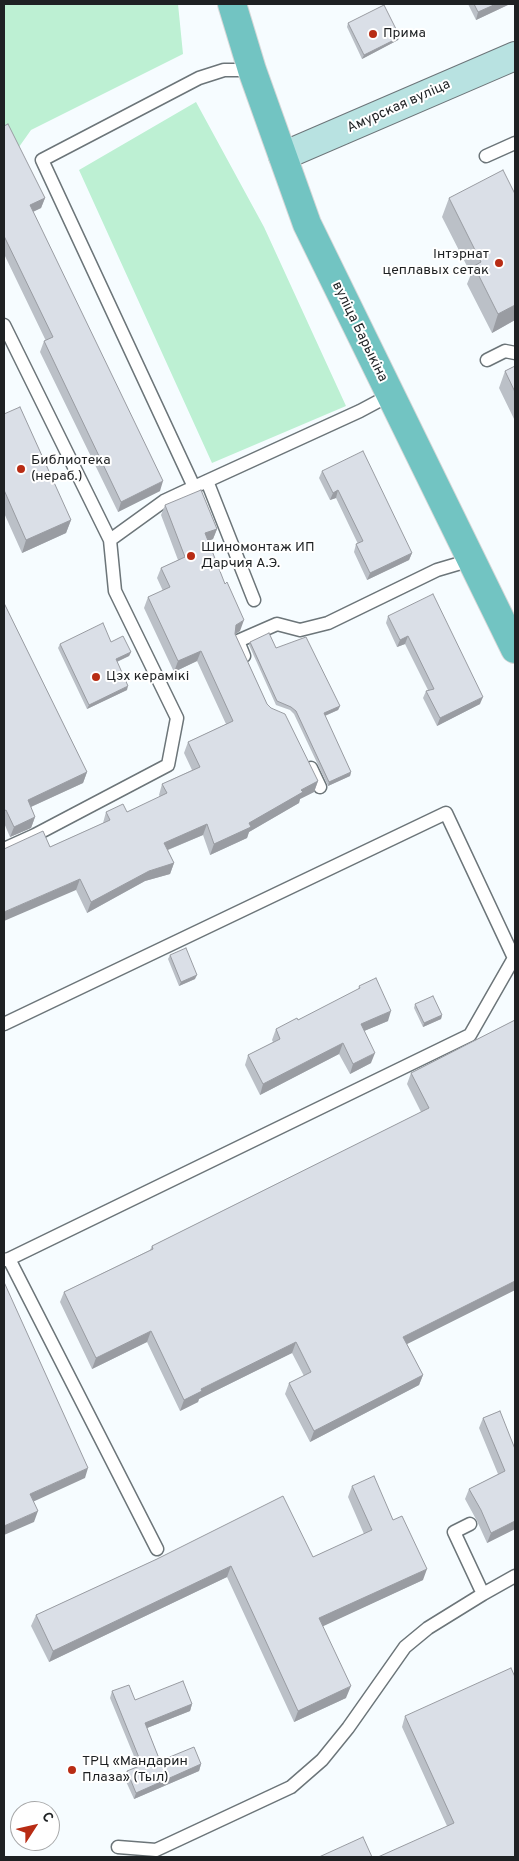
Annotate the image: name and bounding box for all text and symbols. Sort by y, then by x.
place label: Прима [383,26,426,42]
marker: Прима [367,28,379,40]
street label: Амурская вуліца [345,77,453,137]
place label: Інтэрнат цеплавых сетак [382,247,489,280]
marker: Інтэрнат цеплавых сетак [493,257,505,269]
street label: вуліца Барыкіна [327,279,391,385]
place label: Библиотека (нераб.) [31,453,111,486]
marker: Библиотека (нераб.) [15,463,27,475]
place label: Шиномонтаж ИП Дарчия А.Э. [201,540,315,572]
marker: Шиномонтаж ИП Дарчия А.Э. [185,550,197,562]
place label: Цэх керамікі [106,669,189,685]
marker: Цэх керамікі [90,671,102,683]
place label: ТРЦ «Мандарин Плаза» (Тыл) [82,1754,188,1786]
marker: ТРЦ «Мандарин Плаза» (Тыл) [66,1764,78,1776]
north arrow [10,1801,60,1851]
text: С [37,1809,56,1826]

